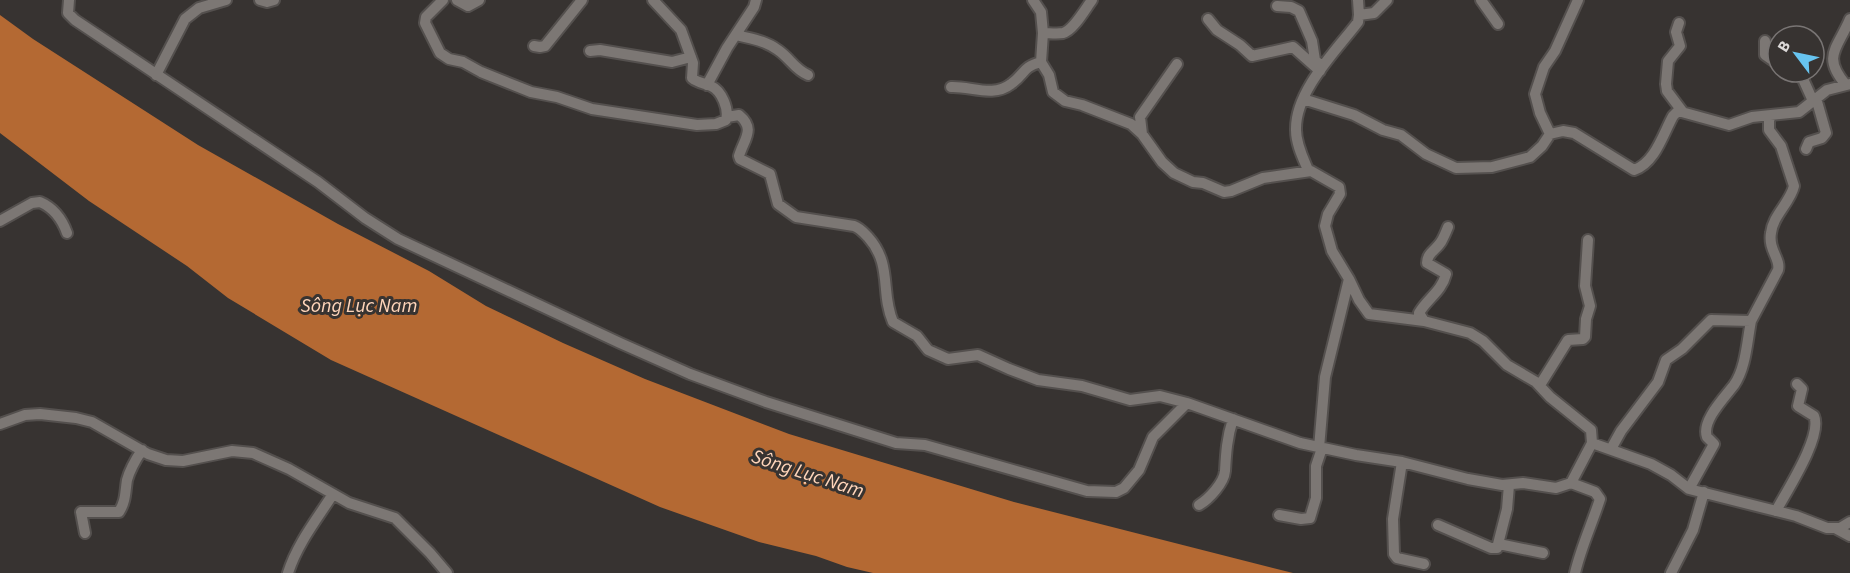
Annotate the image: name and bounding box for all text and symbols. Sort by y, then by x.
north arrow [1766,24,1826,84]
text: B [1772,36,1796,57]
water label: Sông Lục Nam [301,292,417,320]
water label: Sông Lục Nam [748,443,868,505]

